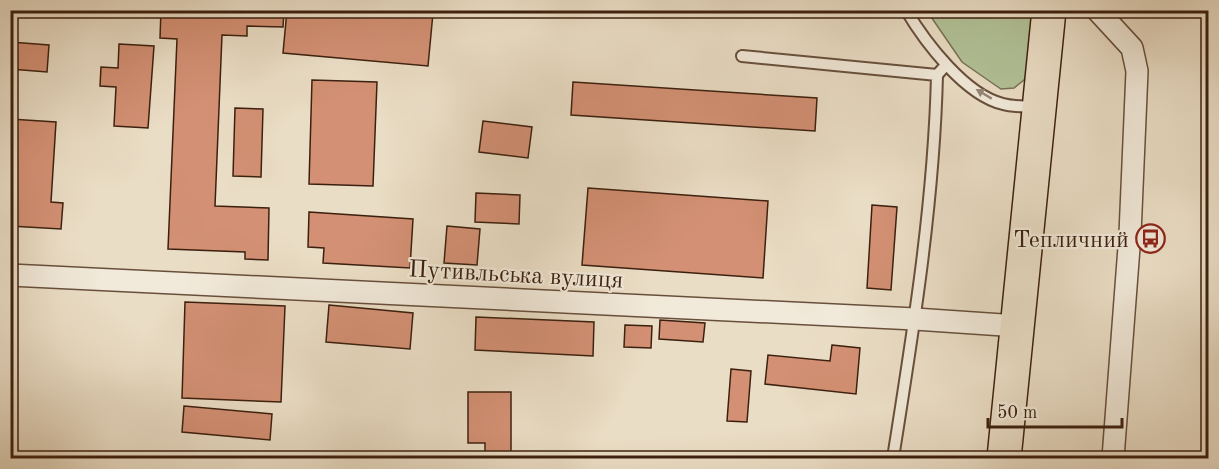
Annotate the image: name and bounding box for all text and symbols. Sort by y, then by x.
one-way arrow [975,89,992,99]
bus stop icon: Тепличний [1134,223,1166,255]
place label: Тепличний [1013,229,1129,253]
street label: Путивльська вулиця [408,258,624,294]
scale bar [988,391,1122,429]
text: 50 m [997,404,1037,422]

